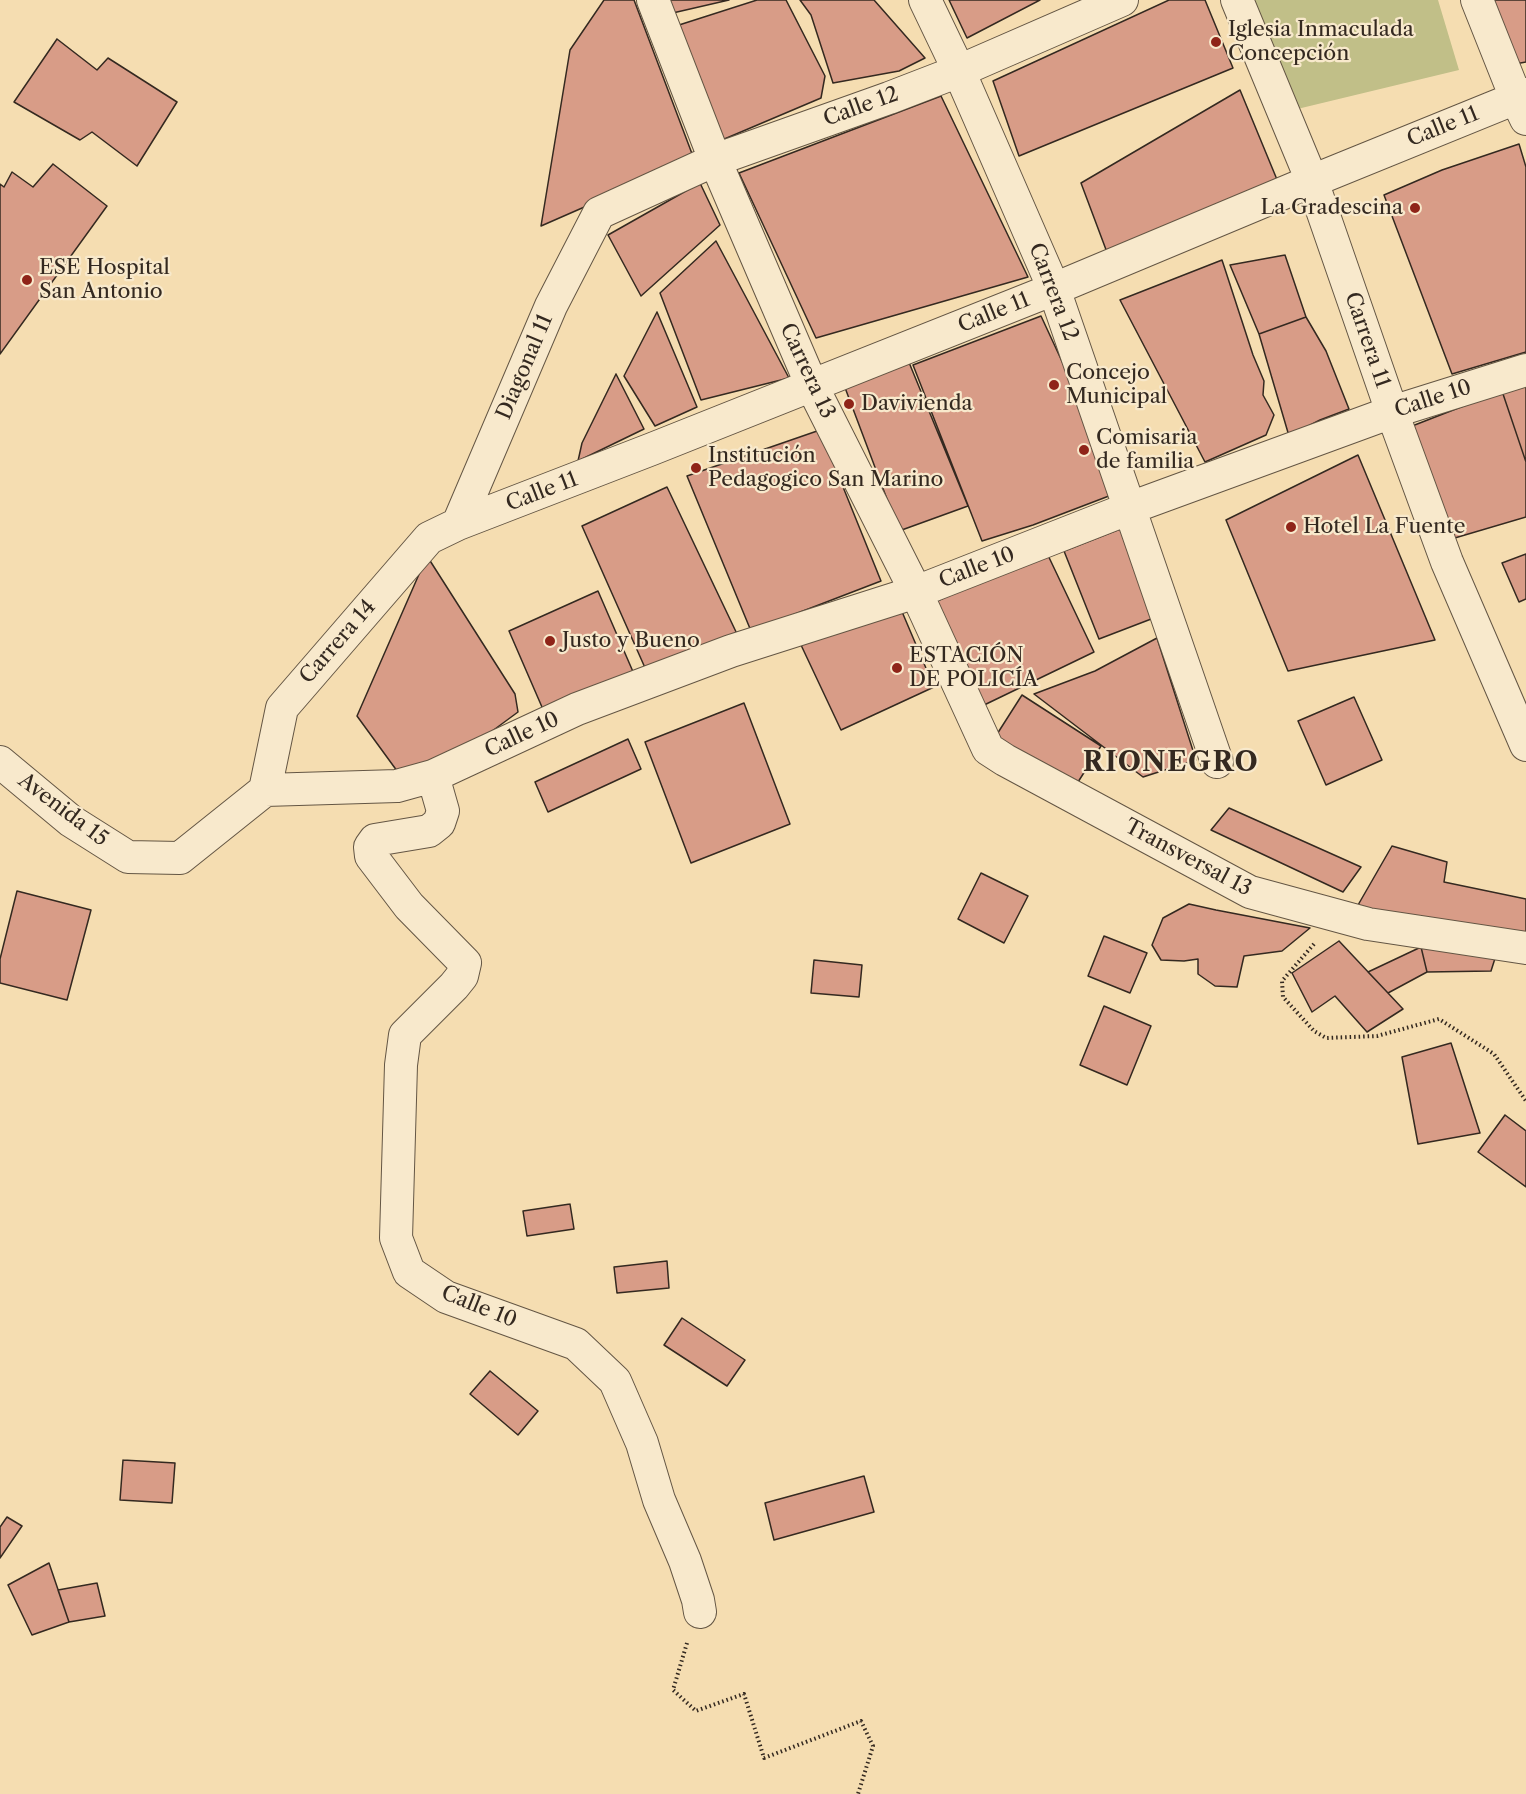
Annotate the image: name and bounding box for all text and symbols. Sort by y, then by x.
place label: Iglesia Inmaculada Concepción [1228,17,1414,67]
marker: Iglesia Inmaculada Concepción [1209,35,1223,49]
street label: Calle 12 [820,82,902,132]
street label: Calle 11 [1404,101,1482,153]
place label: La Gradescina [1260,195,1403,221]
marker: La Gradescina [1408,201,1422,215]
street label: Carrera 12 [1023,240,1083,344]
place label: ESE Hospital San Antonio [39,255,170,305]
marker: ESE Hospital San Antonio [20,273,34,287]
street label: Calle 11 [955,287,1033,339]
street label: Carrera 11 [1339,289,1395,391]
street label: Diagonal 11 [492,310,558,424]
street label: Carrera 13 [774,319,840,423]
place label: Concejo Municipal [1066,360,1167,410]
street label: Calle 10 [1391,375,1475,423]
marker: Concejo Municipal [1047,378,1061,392]
place label: Davivienda [861,391,973,417]
marker: Davivienda [842,397,856,411]
place label: Comisaria de familia [1096,425,1198,475]
place label: Institución Pedagogico San Marino [708,443,943,493]
marker: Comisaria de familia [1077,443,1091,457]
marker: Institución Pedagogico San Marino [689,461,703,475]
street label: Calle 11 [503,467,581,517]
place label: Hotel La Fuente [1303,514,1465,540]
marker: Hotel La Fuente [1284,520,1298,534]
street label: Calle 10 [935,542,1019,594]
street label: Carrera 14 [295,595,381,689]
place label: Justo y Bueno [562,628,700,654]
marker: Justo y Bueno [543,634,557,648]
place label: ESTACIÓN DE POLICÍA [909,643,1038,693]
marker: ESTACIÓN DE POLICÍA [890,661,904,675]
street label: Calle 10 [481,707,563,763]
district label: RIONEGRO [1083,747,1259,779]
street label: Avenida 15 [13,768,113,852]
street label: Transversal 13 [1120,814,1256,902]
street label: Calle 10 [438,1280,520,1334]

